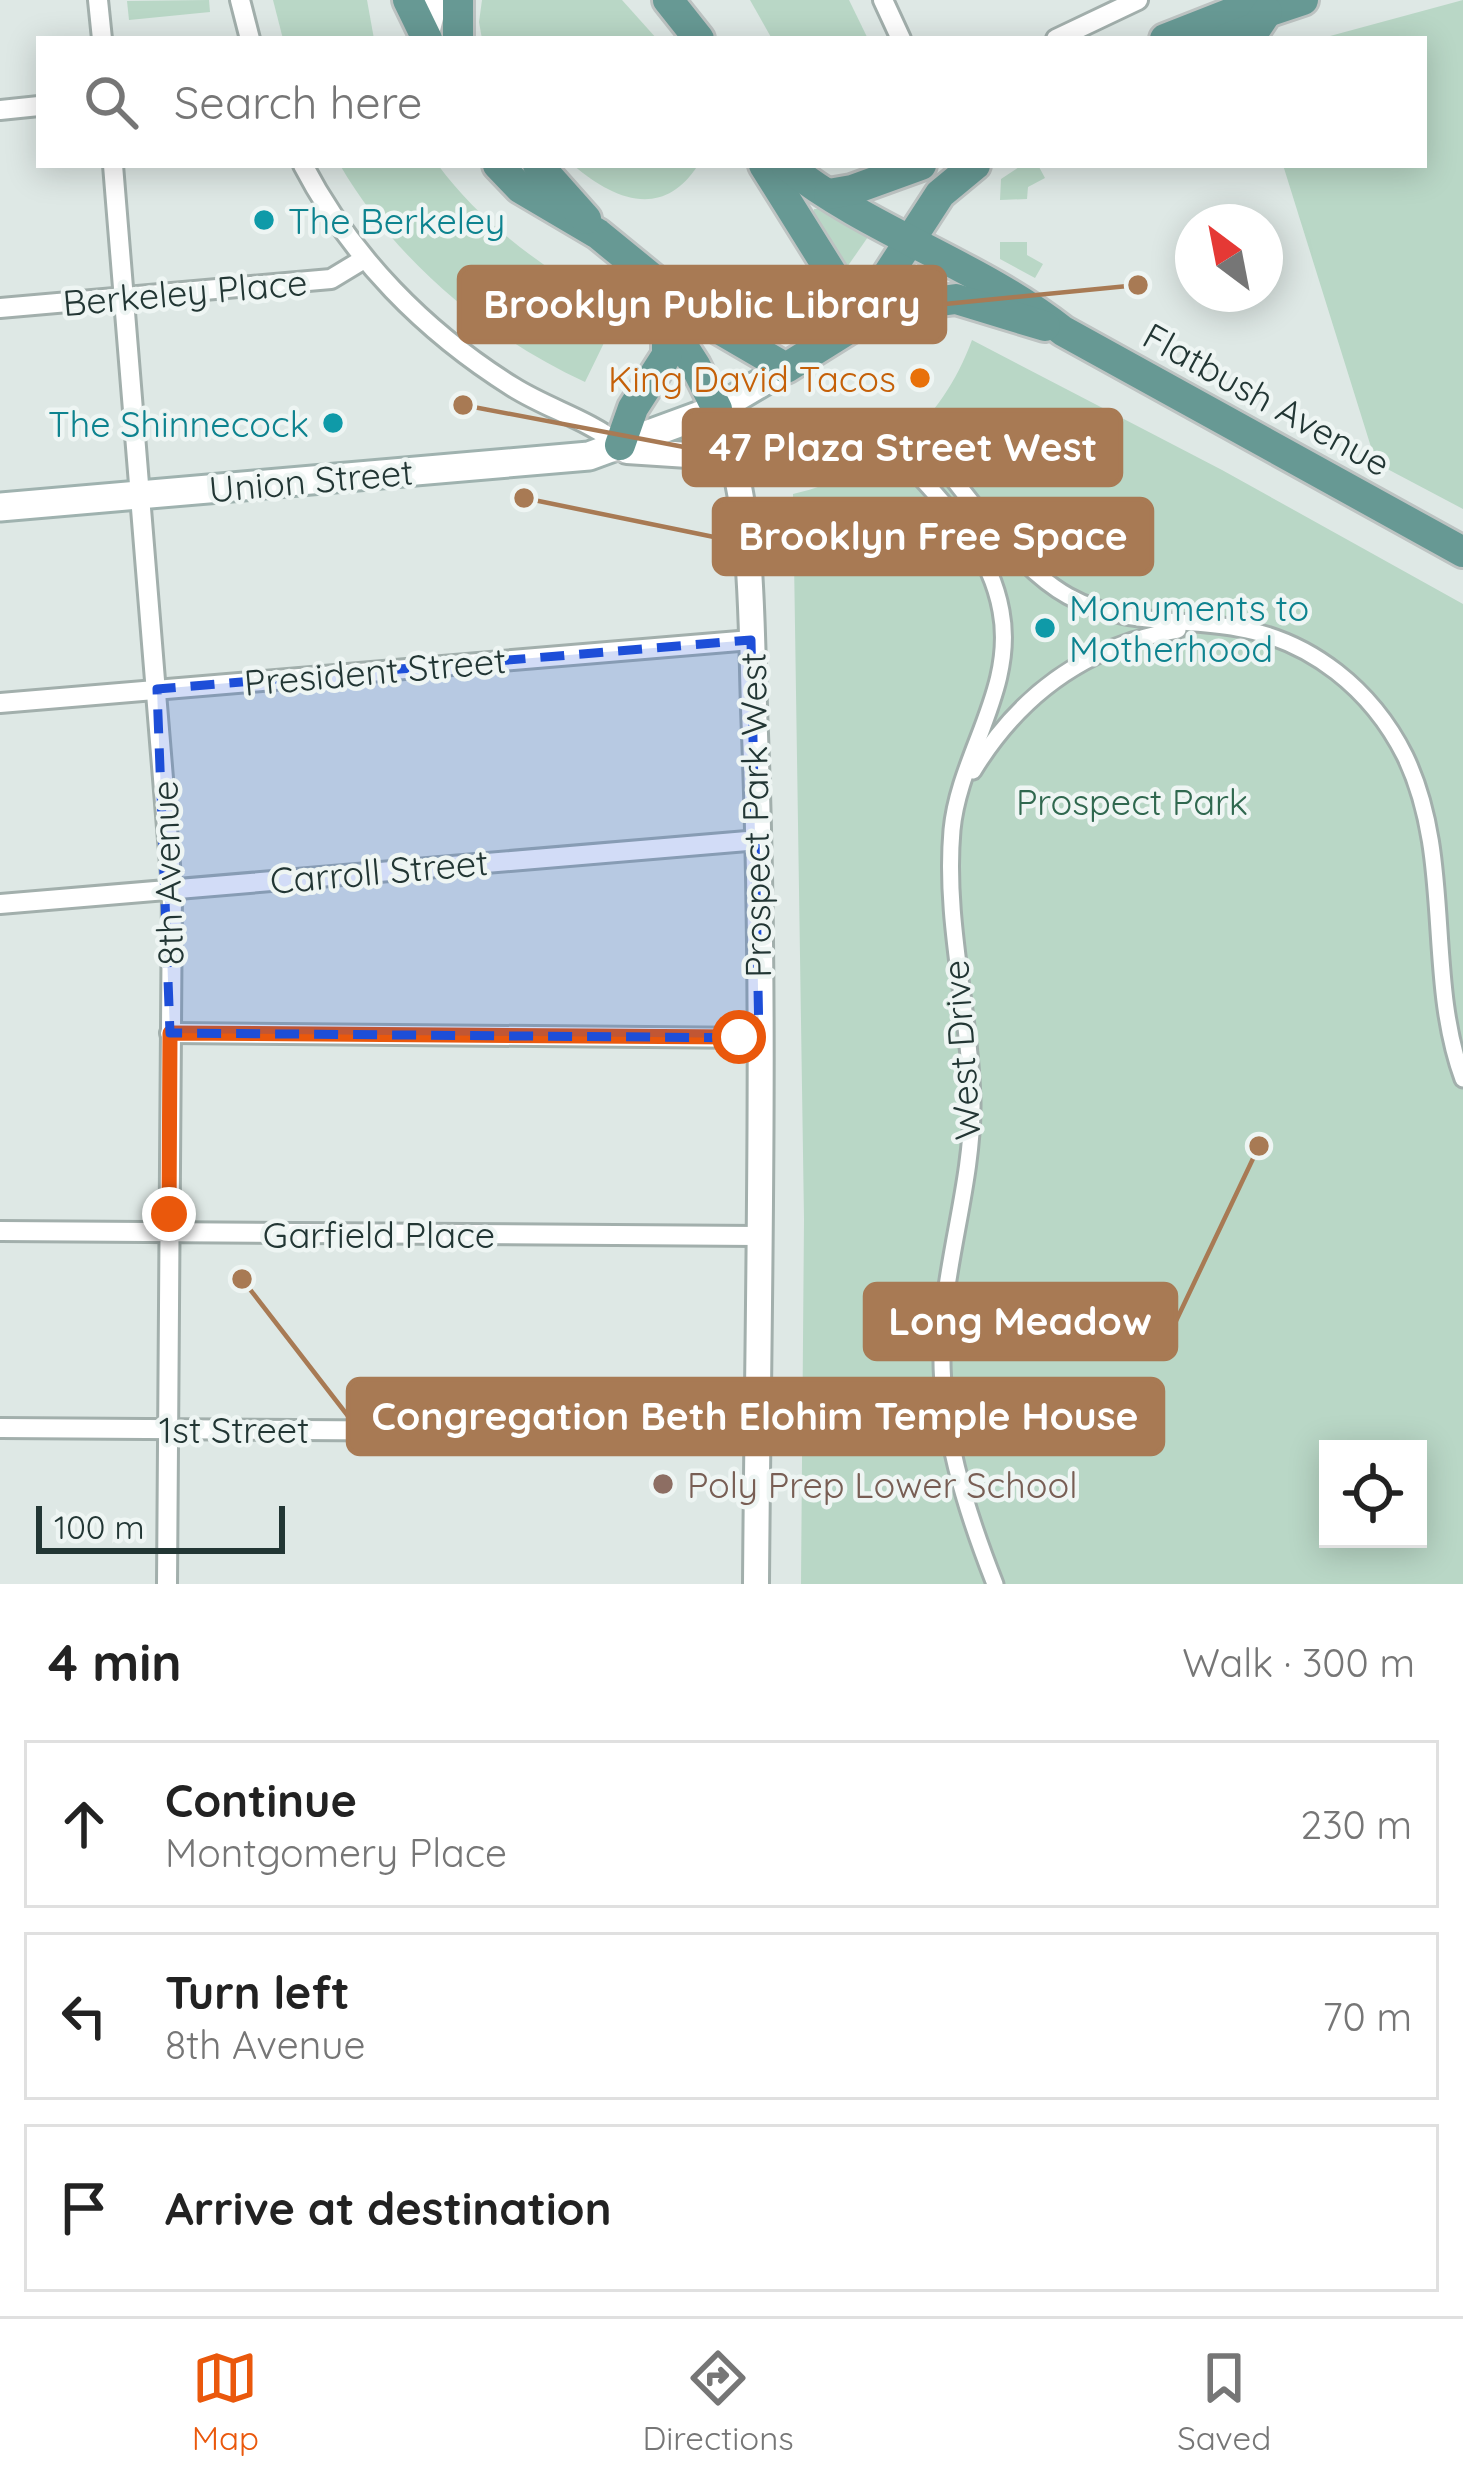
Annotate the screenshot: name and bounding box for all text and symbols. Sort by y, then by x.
search box [36,36,1427,168]
icon: search [78,69,144,135]
text: Search here [174,74,422,130]
place label: The Berkeley [288,198,505,243]
north arrow [1175,204,1283,312]
marker: The Berkeley [251,207,277,233]
street label: Berkeley Place [61,259,309,325]
callout: Brooklyn Public Library [459,267,945,342]
text: Brooklyn Public Library [483,279,921,328]
street label: Flatbush Avenue [1136,313,1398,485]
place label: King David Tacos [608,356,896,401]
marker: King David Tacos [907,365,933,391]
place label: The Shinnecock [48,401,309,446]
marker: The Shinnecock [320,410,346,436]
callout: 47 Plaza Street West [684,410,1121,485]
text: 47 Plaza Street West [708,422,1098,471]
street label: Union Street [207,449,415,511]
callout: Brooklyn Free Space [714,499,1152,574]
text: Brooklyn Free Space [738,511,1128,560]
place label: Monuments to Motherhood [1069,585,1309,671]
marker: Monuments to Motherhood [1032,615,1058,641]
street label: President Street [242,637,508,705]
street label: Prospect Park West [730,652,780,978]
park label: Prospect Park [1016,779,1248,824]
street label: 8th Avenue [141,780,193,966]
street label: Carroll Street [268,839,490,903]
street label: West Drive [932,959,990,1141]
route start [712,1010,766,1064]
route end [142,1187,196,1241]
street label: Garfield Place [263,1212,495,1257]
callout: Long Meadow [865,1284,1176,1359]
text: Long Meadow [888,1296,1152,1345]
callout: Congregation Beth Elohim Temple House [348,1379,1163,1454]
text: Congregation Beth Elohim Temple House [372,1391,1138,1440]
street label: 1st Street [159,1407,309,1452]
map controls [1319,1440,1427,1548]
button: locate [1319,1440,1427,1548]
place label: Poly Prep Lower School [687,1462,1077,1507]
marker: Poly Prep Lower School [650,1471,676,1497]
scale bar [36,1500,285,1553]
text: 100 m [54,1506,145,1547]
text: 4 min [48,1630,182,1694]
text: Walk · 300 m [1182,1638,1415,1687]
text: Continue [165,1772,357,1828]
icon: ahead [51,1791,117,1857]
text: 230 m [1301,1800,1412,1849]
text: Montgomery Place [165,1828,507,1877]
text: Turn left [165,1964,350,2020]
icon: left [51,1983,117,2049]
text: 70 m [1323,1992,1412,2041]
text: 8th Avenue [165,2020,365,2069]
icon: arrive [51,2175,117,2241]
text: Arrive at destination [165,2180,611,2236]
tab: Map [192,2345,259,2458]
tab: Directions [642,2345,794,2458]
tab: Saved [1177,2345,1271,2458]

